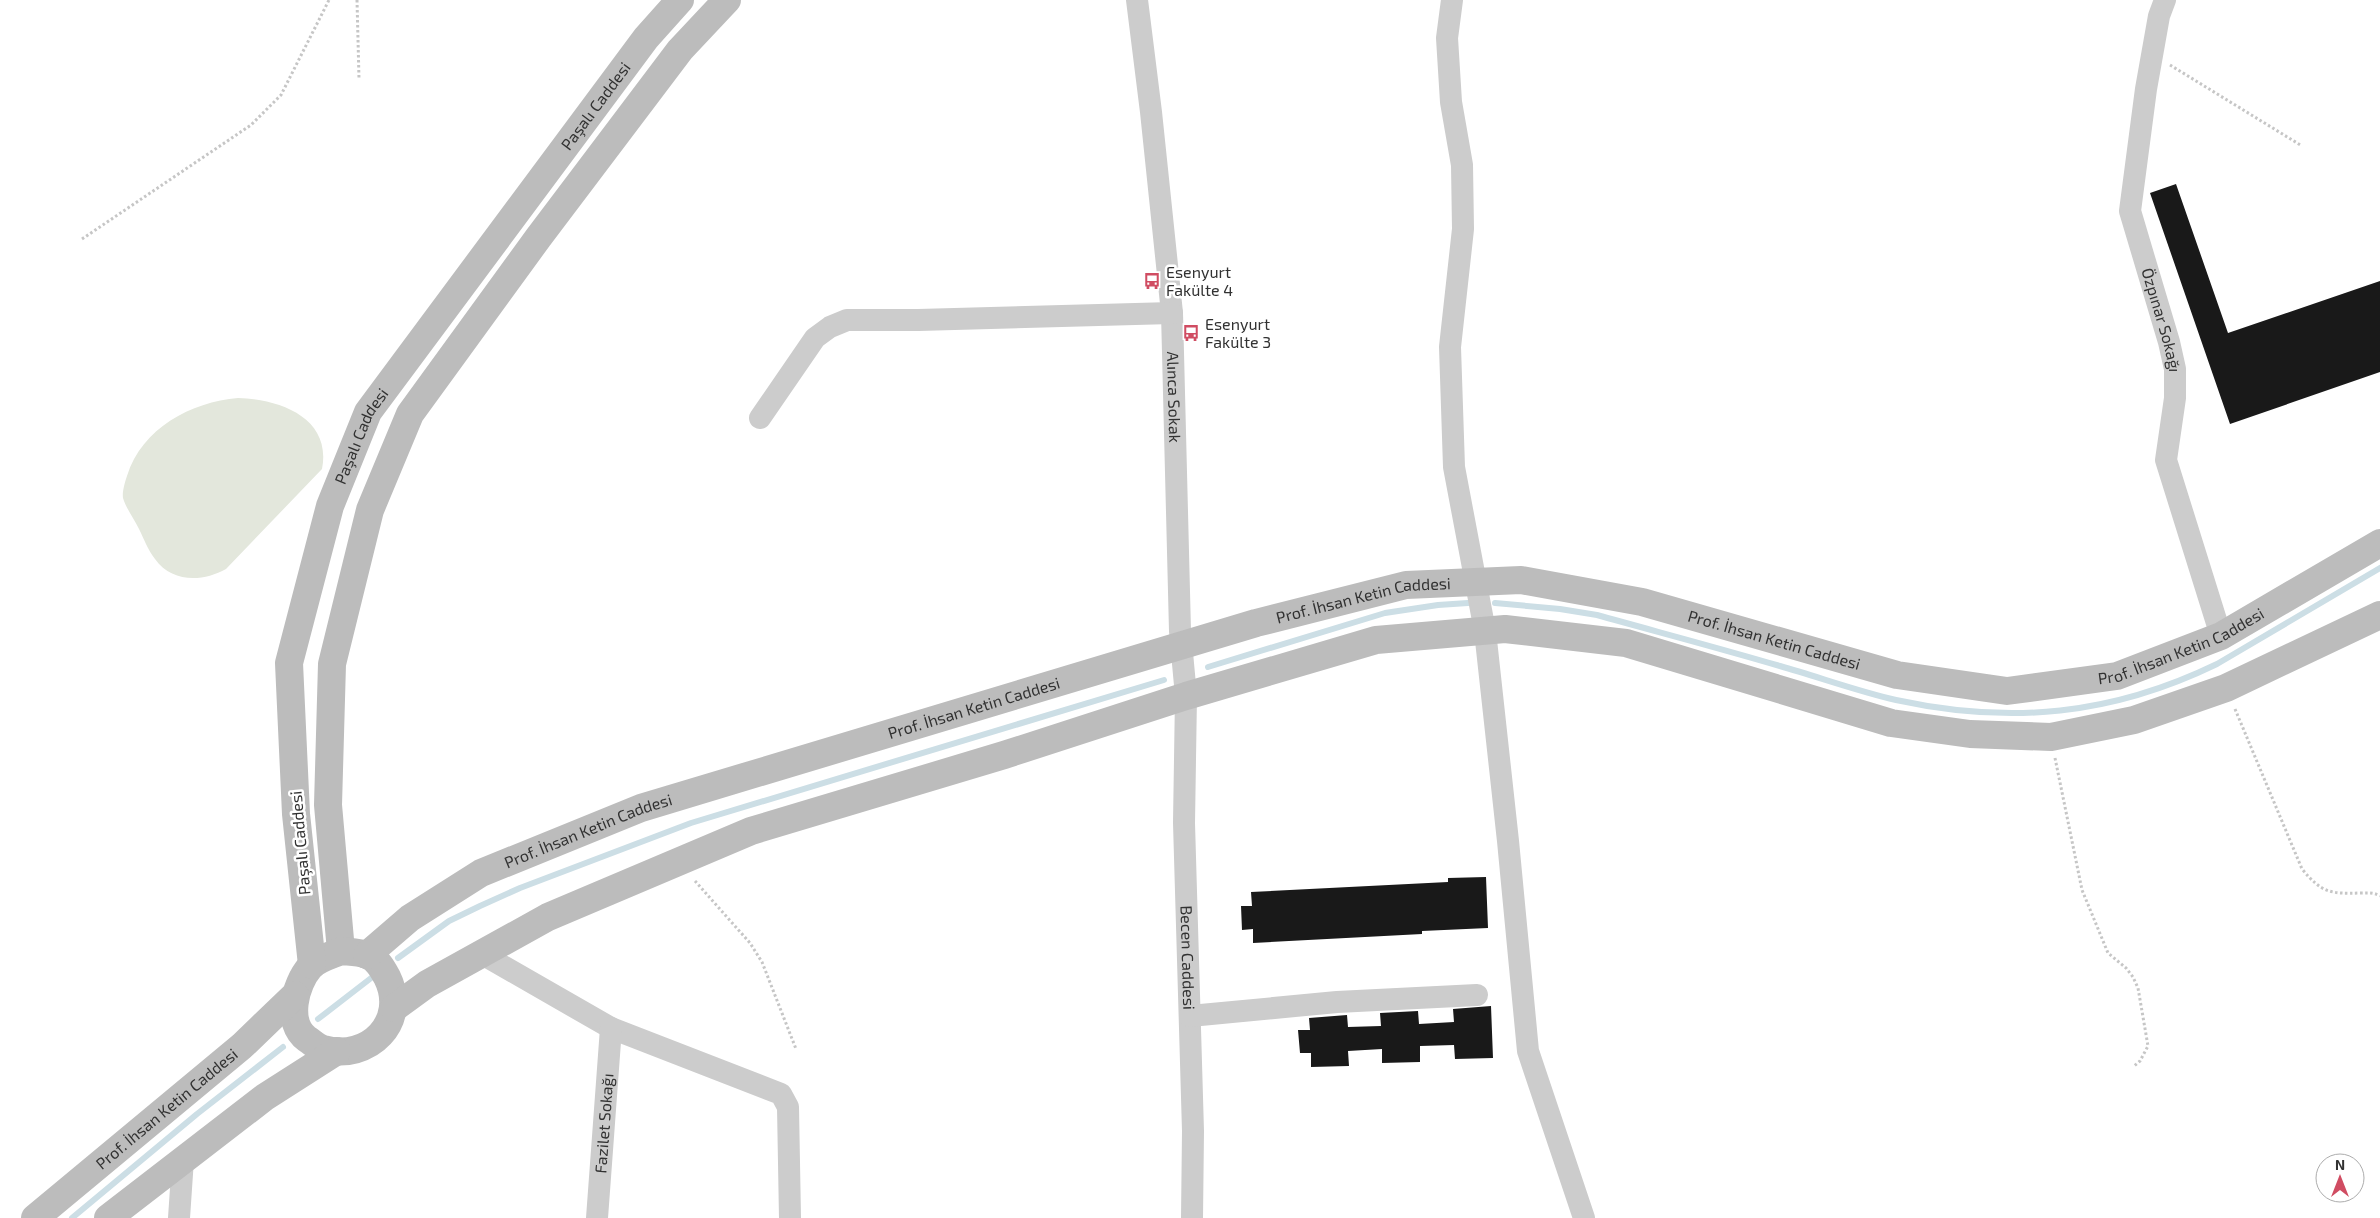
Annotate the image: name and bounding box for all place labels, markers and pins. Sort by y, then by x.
place label: Esenyurt Fakülte 4 [1166,262,1233,299]
bus stop icon: Esenyurt Fakülte 4 [1142,271,1162,291]
place label: Esenyurt Fakülte 3 [1205,314,1271,351]
bus stop icon: Esenyurt Fakülte 3 [1181,323,1201,343]

